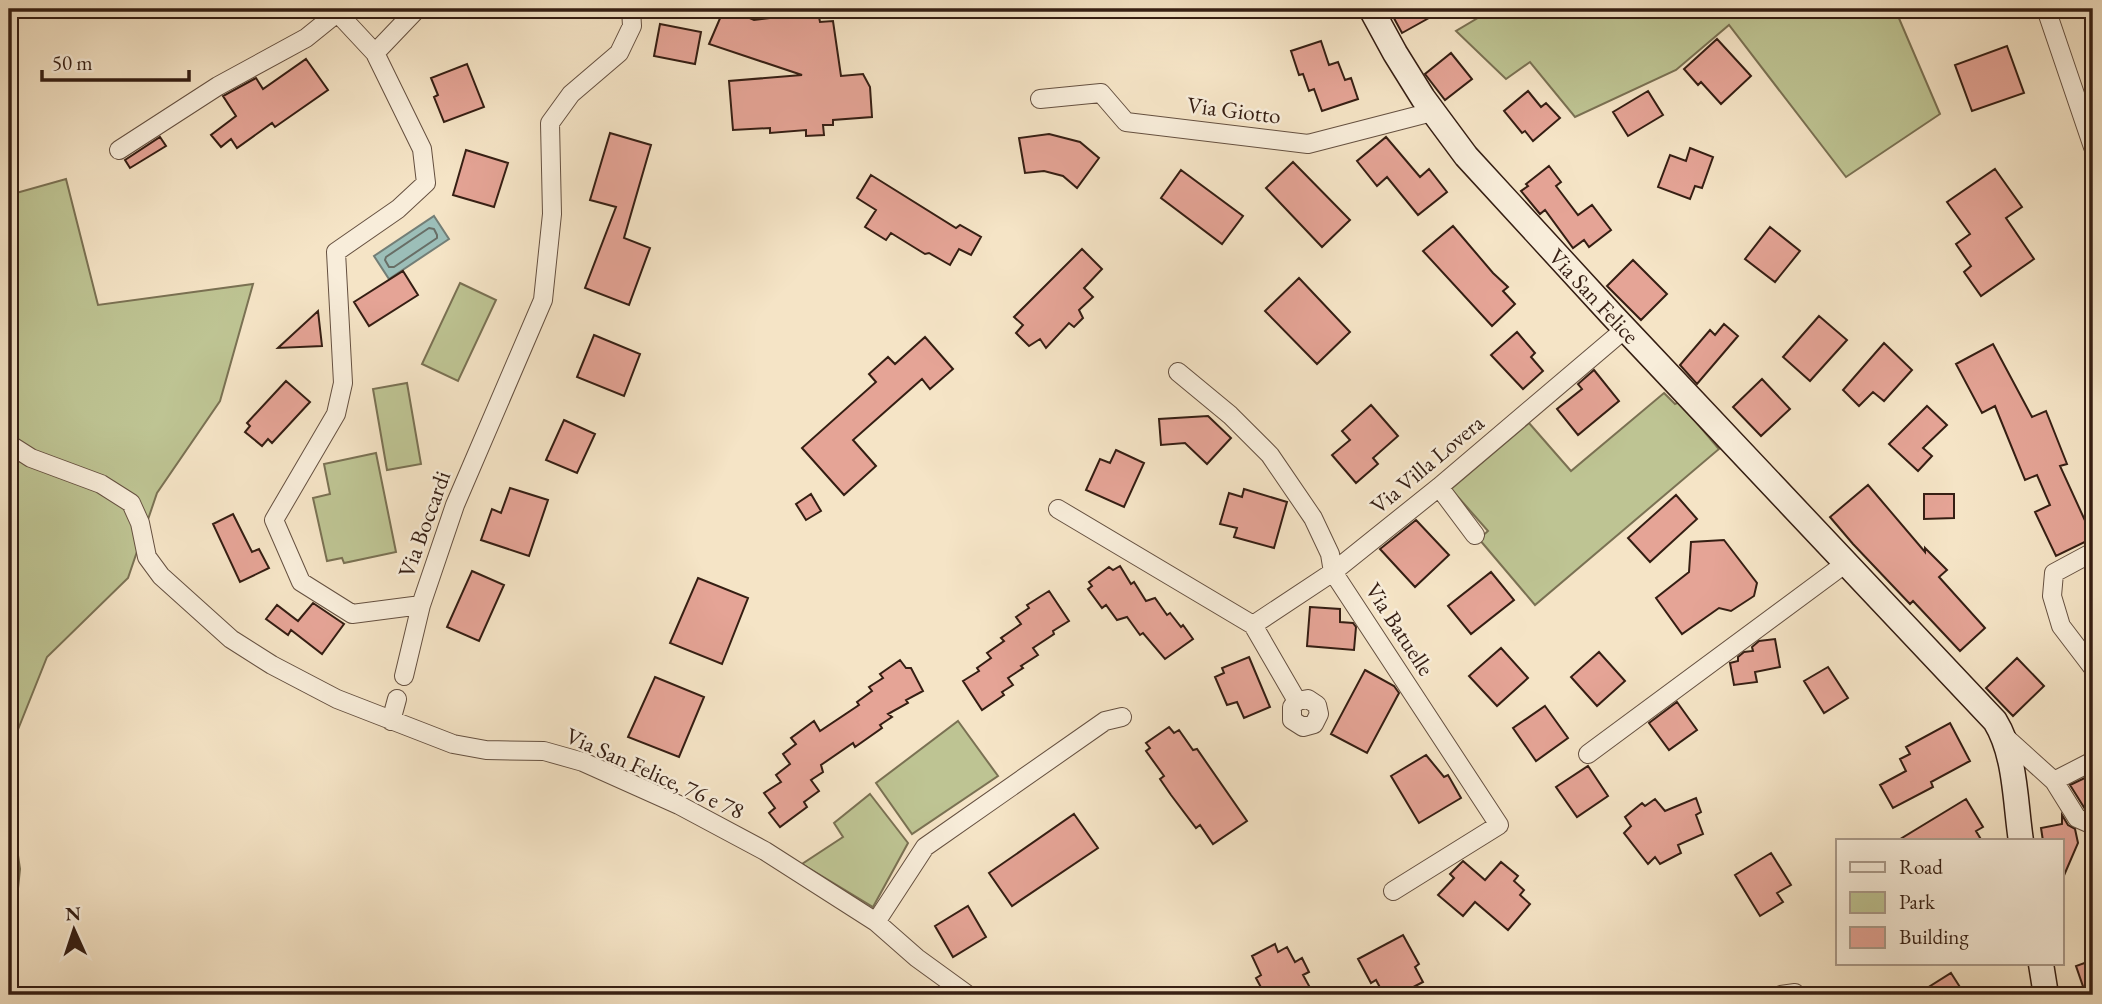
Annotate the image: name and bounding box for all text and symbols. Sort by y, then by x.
scale bar [42,38,189,82]
text: 50 m [52,49,93,76]
street label: Via Giotto [1186,89,1282,131]
street label: Via San Felice [1542,242,1646,350]
street label: Via Villa Lovera [1364,407,1491,520]
street label: Via Boccardi [391,466,457,581]
street label: Via Batuelle [1359,577,1441,681]
street label: Via San Felice, 76 e 78 [561,720,749,826]
legend [1836,839,2064,965]
text: Road [1899,853,1943,880]
text: Park [1899,888,1936,915]
north arrow [38,895,108,965]
text: N [65,901,82,926]
text: Building [1899,923,1969,950]

